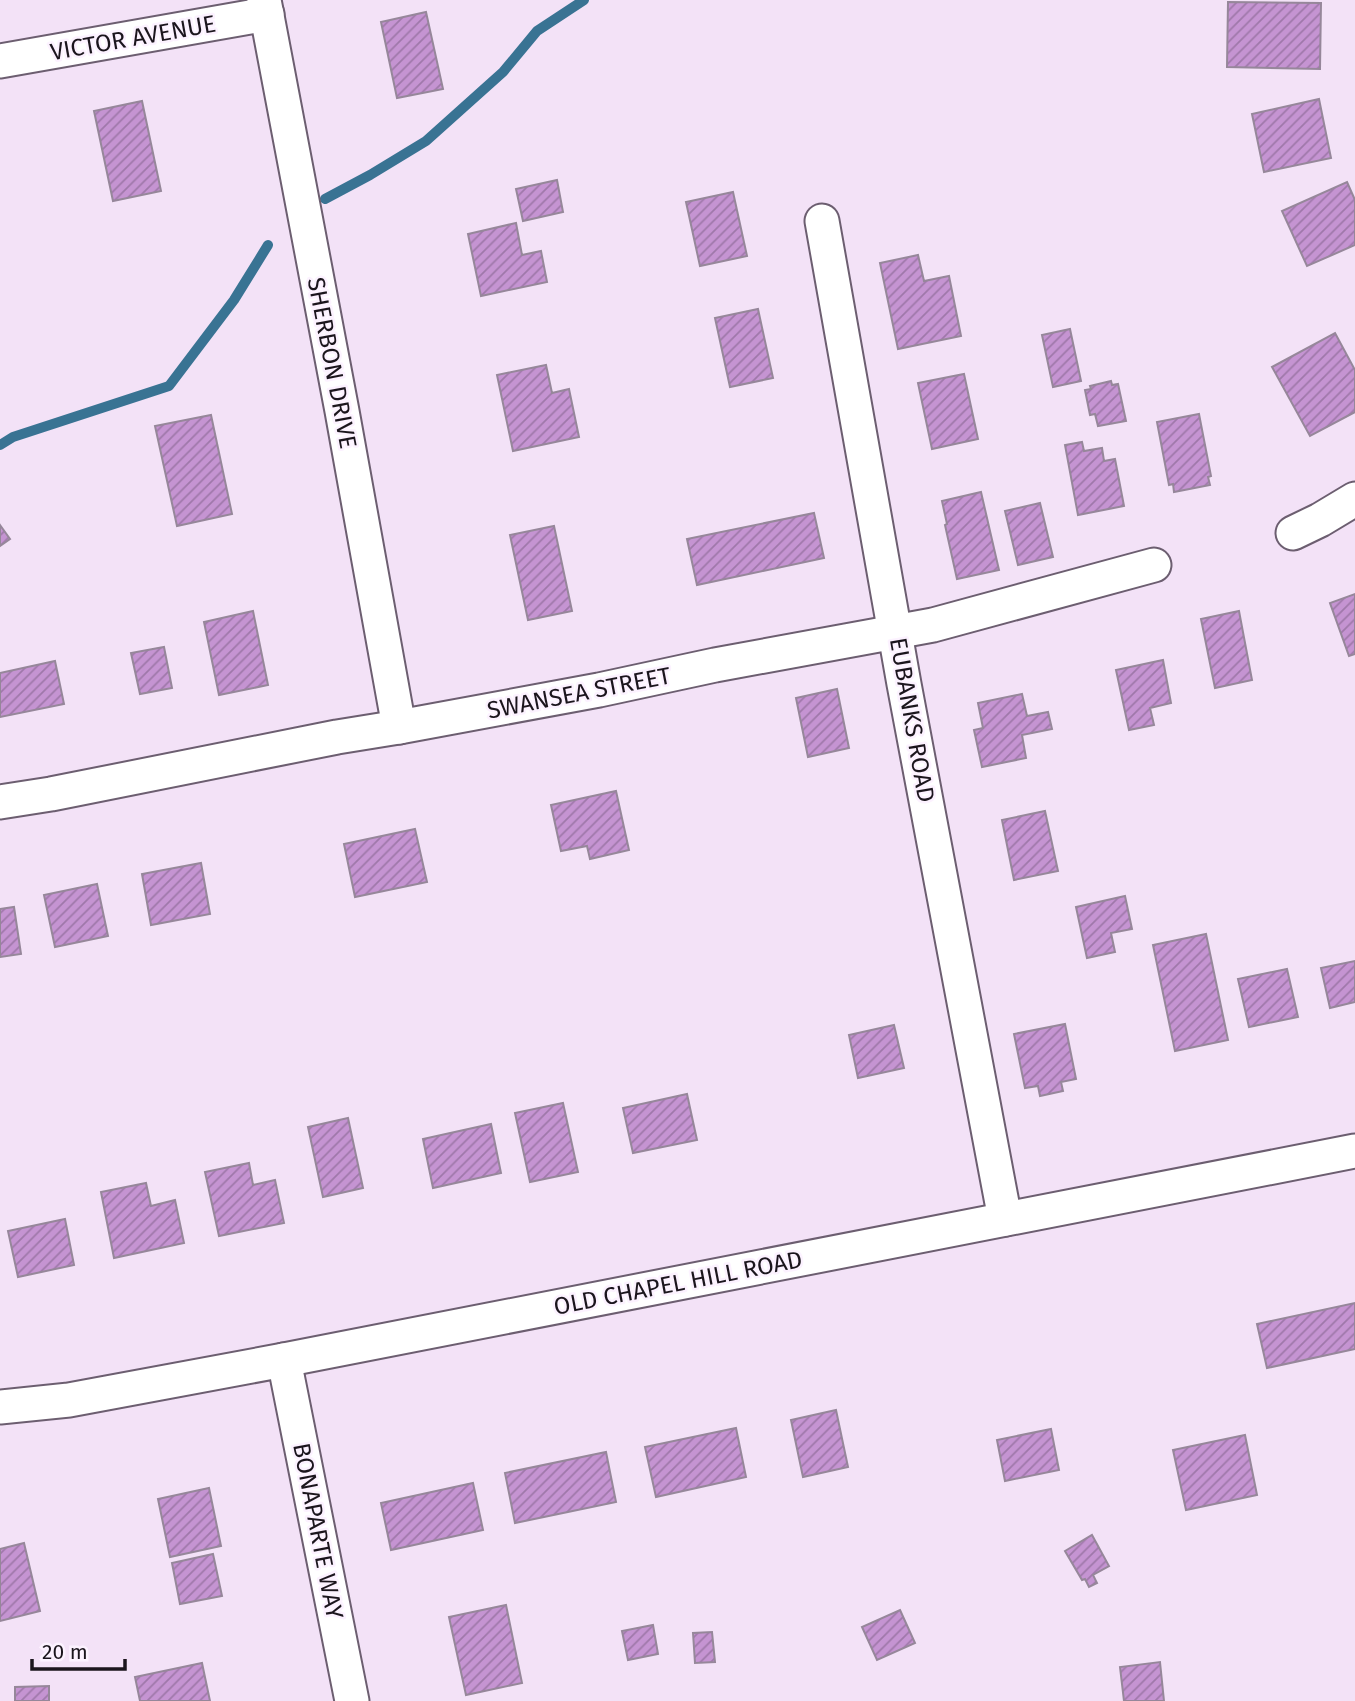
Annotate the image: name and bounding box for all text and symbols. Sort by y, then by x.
street label: VICTOR AVENUE [48,10,218,66]
street label: SHERBON DRIVE [302,275,362,451]
street label: EUBANKS ROAD [884,636,940,804]
street label: SWANSEA STREET [485,661,674,725]
street label: OLD CHAPEL HILL ROAD [551,1245,805,1321]
street label: BONAPARTE WAY [287,1441,349,1622]
scale bar [32,1628,124,1672]
text: 20 m [42,1639,88,1665]

